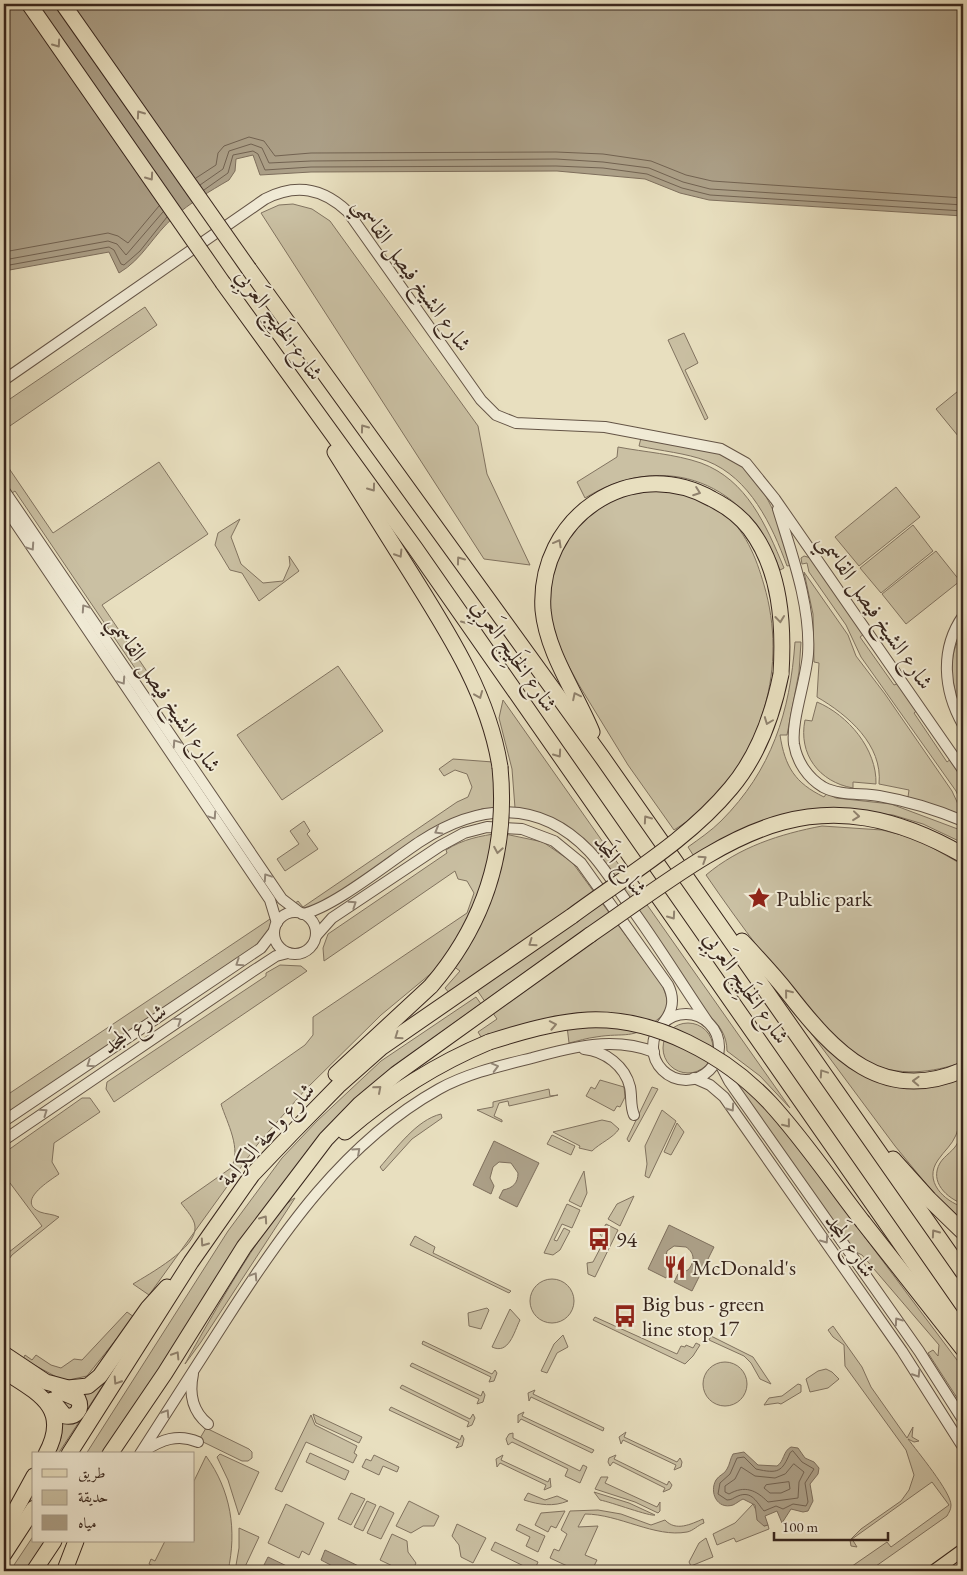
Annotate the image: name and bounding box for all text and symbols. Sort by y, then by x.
one-way arrow [51,38,60,48]
one-way arrow [138,111,146,120]
one-way arrow [144,171,153,181]
street label: شارع الشيخ فيصل القاسمي [342,191,478,361]
street label: شارع الخَلِيج العَربِي [225,262,331,389]
one-way arrow [361,424,370,434]
one-way arrow [366,482,375,492]
one-way arrow [692,486,701,496]
street label: شارع الشيخ فيصل القاسمي [806,528,940,698]
one-way arrow [551,539,561,548]
one-way arrow [25,541,34,550]
one-way arrow [393,548,402,557]
one-way arrow [457,557,465,566]
street label: شارع الخَلِيج العَربِي [461,592,565,721]
one-way arrow [82,604,91,613]
street label: شارع الشيخ فيصل القاسمي [96,609,228,781]
one-way arrow [460,615,469,625]
one-way arrow [775,616,786,624]
one-way arrow [116,676,125,685]
one-way arrow [473,690,483,699]
one-way arrow [571,692,582,701]
one-way arrow [764,716,774,725]
one-way arrow [172,739,182,748]
one-way arrow [552,748,561,758]
one-way arrow [207,810,216,820]
one-way arrow [852,810,860,821]
one-way arrow [644,815,653,825]
one-way arrow [434,824,443,834]
street label: شارع المَجد [584,828,655,905]
one-way arrow [493,846,504,855]
one-way arrow [697,855,706,865]
one-way arrow [263,873,273,882]
place label: Public park [776,884,873,913]
place icon: Public park [746,885,772,911]
one-way arrow [347,901,356,911]
one-way arrow [666,910,675,920]
street label: شارع الخَلِيج العَربِي [693,924,797,1053]
one-way arrow [528,937,537,947]
one-way arrow [235,957,245,966]
one-way arrow [784,989,793,998]
street label: شارع المَجد [96,996,174,1064]
one-way arrow [172,1018,182,1027]
one-way arrow [548,1021,557,1031]
one-way arrow [395,1030,404,1039]
one-way arrow [86,1058,95,1067]
one-way arrow [490,1063,498,1073]
one-way arrow [820,1069,829,1078]
street label: شارع واحة الكرامة [212,1076,324,1195]
one-way arrow [912,1076,920,1086]
one-way arrow [372,1086,381,1095]
one-way arrow [725,1102,734,1111]
one-way arrow [38,1109,48,1118]
one-way arrow [781,1118,790,1127]
one-way arrow [352,1148,361,1157]
street label: شارع المَجد [815,1207,884,1285]
one-way arrow [258,1215,267,1225]
place label: 94 [616,1225,638,1254]
bus stop icon: 94 [586,1226,612,1252]
one-way arrow [932,1229,941,1238]
one-way arrow [819,1235,828,1244]
one-way arrow [201,1238,210,1247]
place label: McDonald's [692,1253,796,1282]
restaurant icon: McDonald's [662,1254,688,1280]
one-way arrow [248,1272,258,1281]
place label: Big bus - green line stop 17 [642,1289,765,1343]
bus stop icon: Big bus - green line stop 17 [612,1303,638,1329]
one-way arrow [895,1317,904,1327]
one-way arrow [169,1352,179,1361]
one-way arrow [911,1369,920,1378]
one-way arrow [114,1375,123,1384]
one-way arrow [160,1409,170,1418]
legend [32,1452,195,1542]
text: طريق [78,1463,105,1483]
text: حديقة [78,1487,108,1506]
scale bar [774,1510,888,1542]
text: مياه [78,1513,96,1532]
text: 100 m [782,1517,819,1536]

